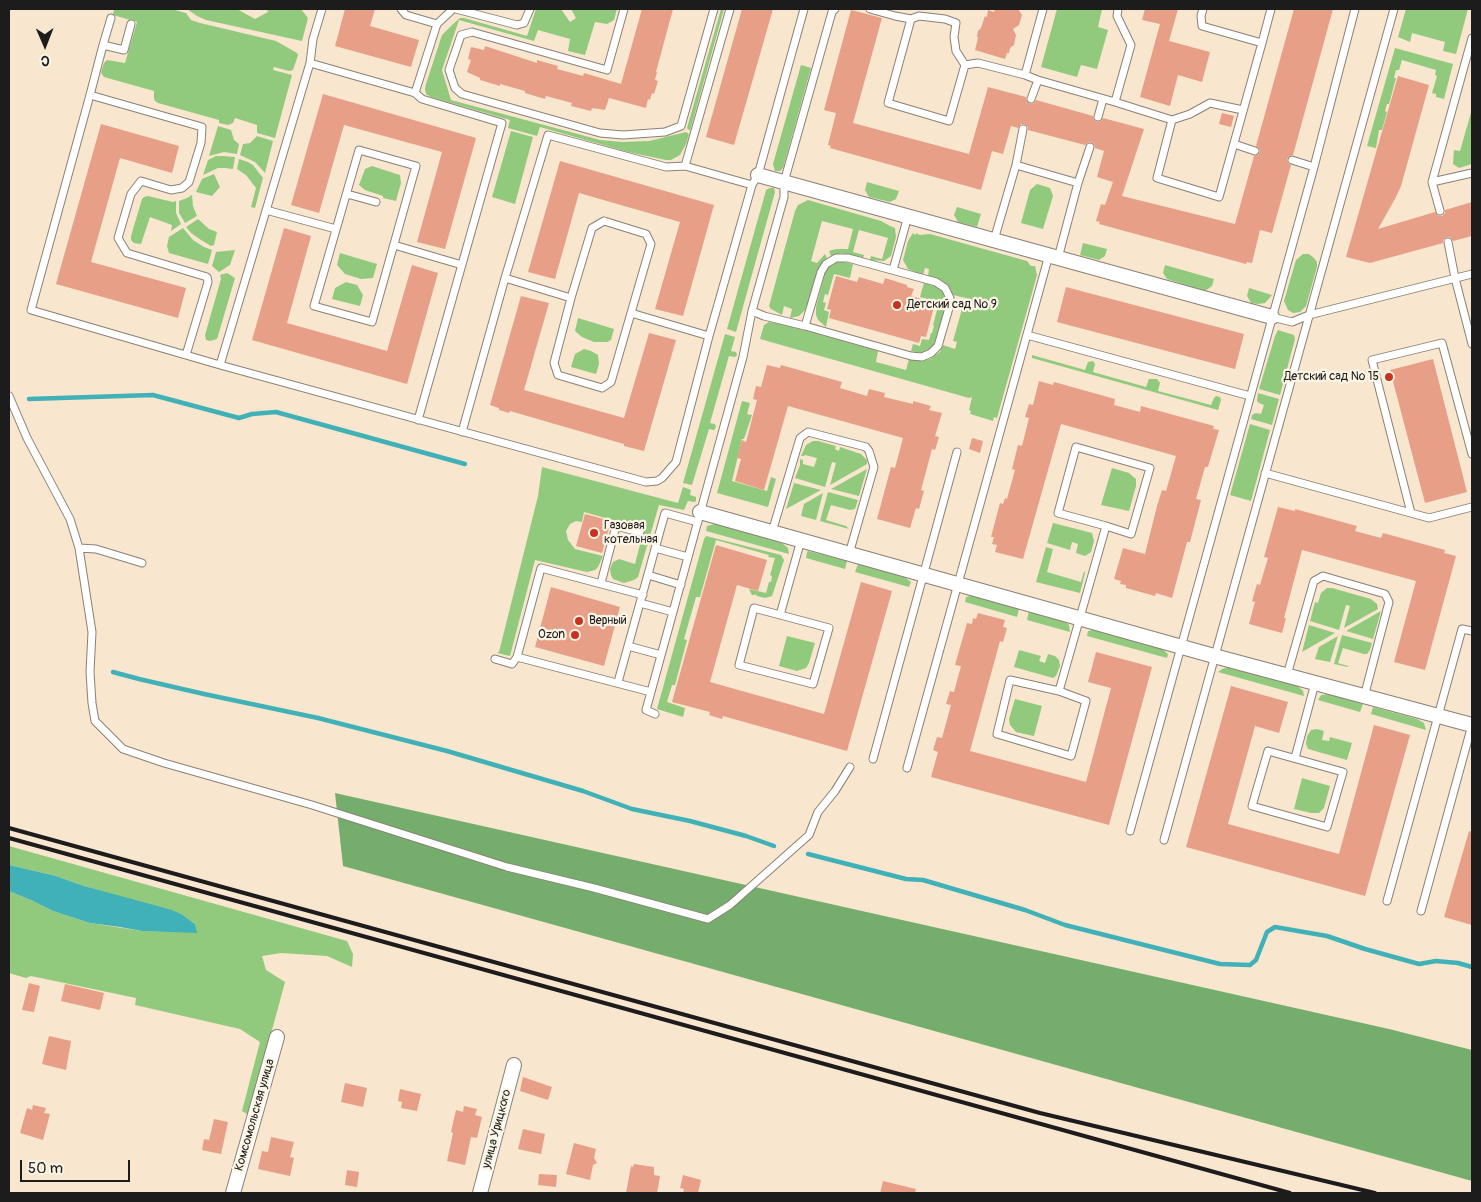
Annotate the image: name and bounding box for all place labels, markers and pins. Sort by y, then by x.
place label: Детский сад № 9 [907,298,997,312]
marker: Детский сад № 9 [891,299,903,311]
place label: Детский сад № 15 [1284,370,1379,384]
marker: Детский сад № 15 [1383,371,1395,383]
place label: Газовая котельная [604,519,658,547]
marker: Газовая котельная [588,527,600,539]
place label: Верный [589,614,627,628]
marker: Верный [573,615,585,627]
place label: Ozon [538,628,565,642]
marker: Ozon [569,629,581,641]

